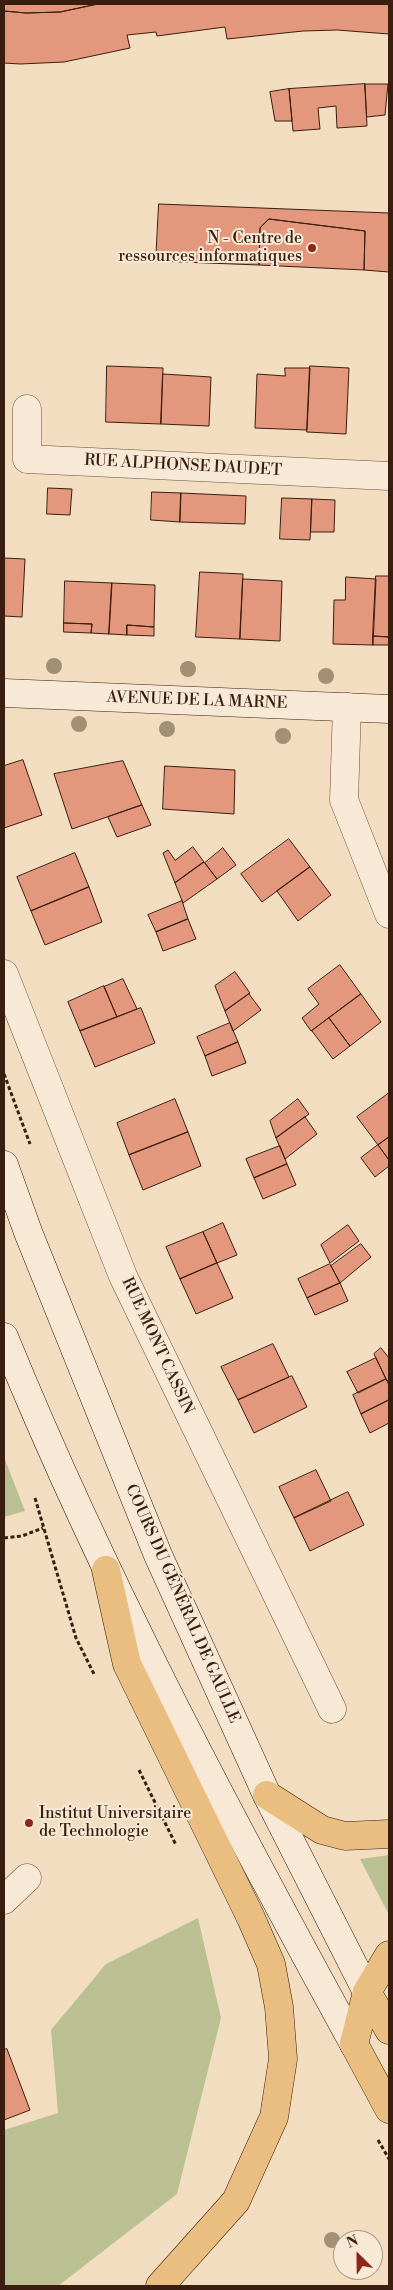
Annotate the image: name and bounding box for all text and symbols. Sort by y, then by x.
place label: N - Centre de ressources informatiques [118,229,302,267]
marker: N - Centre de ressources informatiques [306,242,318,254]
street label: RUE ALPHONSE DAUDET [84,451,282,481]
street label: AVENUE DE LA MARNE [106,688,288,714]
street label: RUE MONT CASSIN [117,1275,197,1417]
street label: COURS DU GÉNÉRAL DE GAULLE [120,1482,244,1726]
place label: Institut Universitaire de Technologie [39,1804,191,1842]
marker: Institut Universitaire de Technologie [23,1817,35,1829]
north arrow [333,2230,383,2280]
text: N [344,2232,361,2253]

